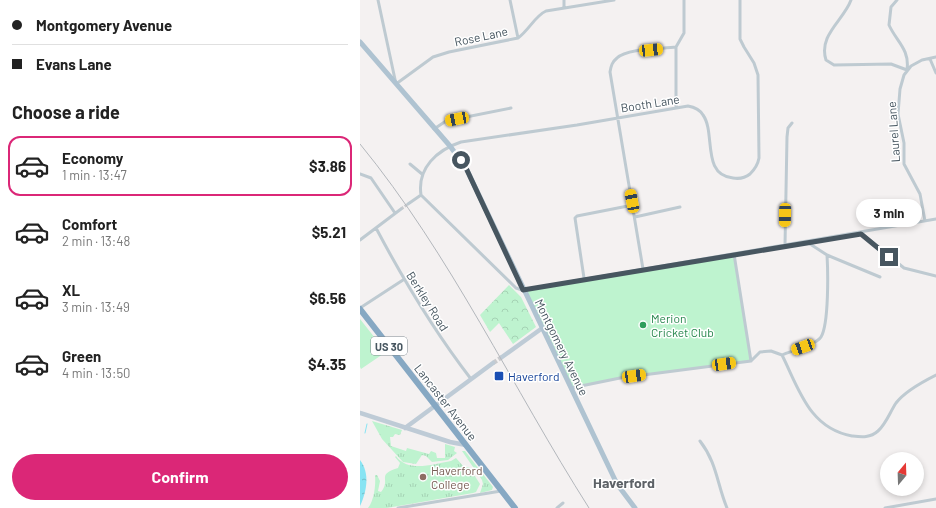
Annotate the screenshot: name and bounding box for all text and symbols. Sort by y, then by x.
text: Montgomery Avenue [36,16,172,34]
street label: Rose Lane [453,24,509,48]
car [638,43,664,57]
text: Evans Lane [36,55,112,73]
street label: Booth Lane [620,91,680,115]
text: Choose a ride [12,101,120,123]
street label: Laurel Lane [884,101,902,163]
car [444,111,470,127]
icon: car [14,148,50,184]
text: Economy [62,149,123,167]
route start [452,151,470,169]
text: $3.86 [309,157,346,175]
text: 1 min · 13:47 [62,167,127,183]
car [624,188,640,214]
callout: 3 min [856,199,922,227]
car [779,203,791,227]
text: 3 min [874,205,904,221]
icon: car [14,214,50,250]
text: Comfort [62,215,117,233]
text: $5.21 [312,223,346,241]
text: 2 min · 13:48 [62,233,130,249]
route end [880,248,898,266]
street label: Berkley Road [404,269,452,333]
icon: car [14,280,50,316]
text: XL [62,281,80,299]
text: $6.56 [309,289,346,307]
street label: Montgomery Avenue [533,296,591,398]
text: 3 min · 13:49 [62,299,130,315]
place label: Merion Cricket Club [651,311,714,339]
marker: Merion Cricket Club [638,320,648,330]
road number: US 30 [371,337,407,355]
car [790,337,816,357]
icon: car [14,346,50,382]
text: Green [62,347,101,365]
text: $4.35 [308,355,346,373]
car [711,356,737,372]
street label: Lancaster Avenue [412,361,480,443]
text: 4 min · 13:50 [62,365,130,381]
car [621,368,647,384]
place label: Haverford [508,369,559,383]
marker: Haverford [493,370,505,382]
north arrow [880,452,924,496]
map controls [880,452,924,496]
button: Confirm [12,454,348,500]
place label: Haverford College [431,463,482,491]
marker: Haverford College [418,472,428,482]
district label: Haverford [593,474,655,491]

